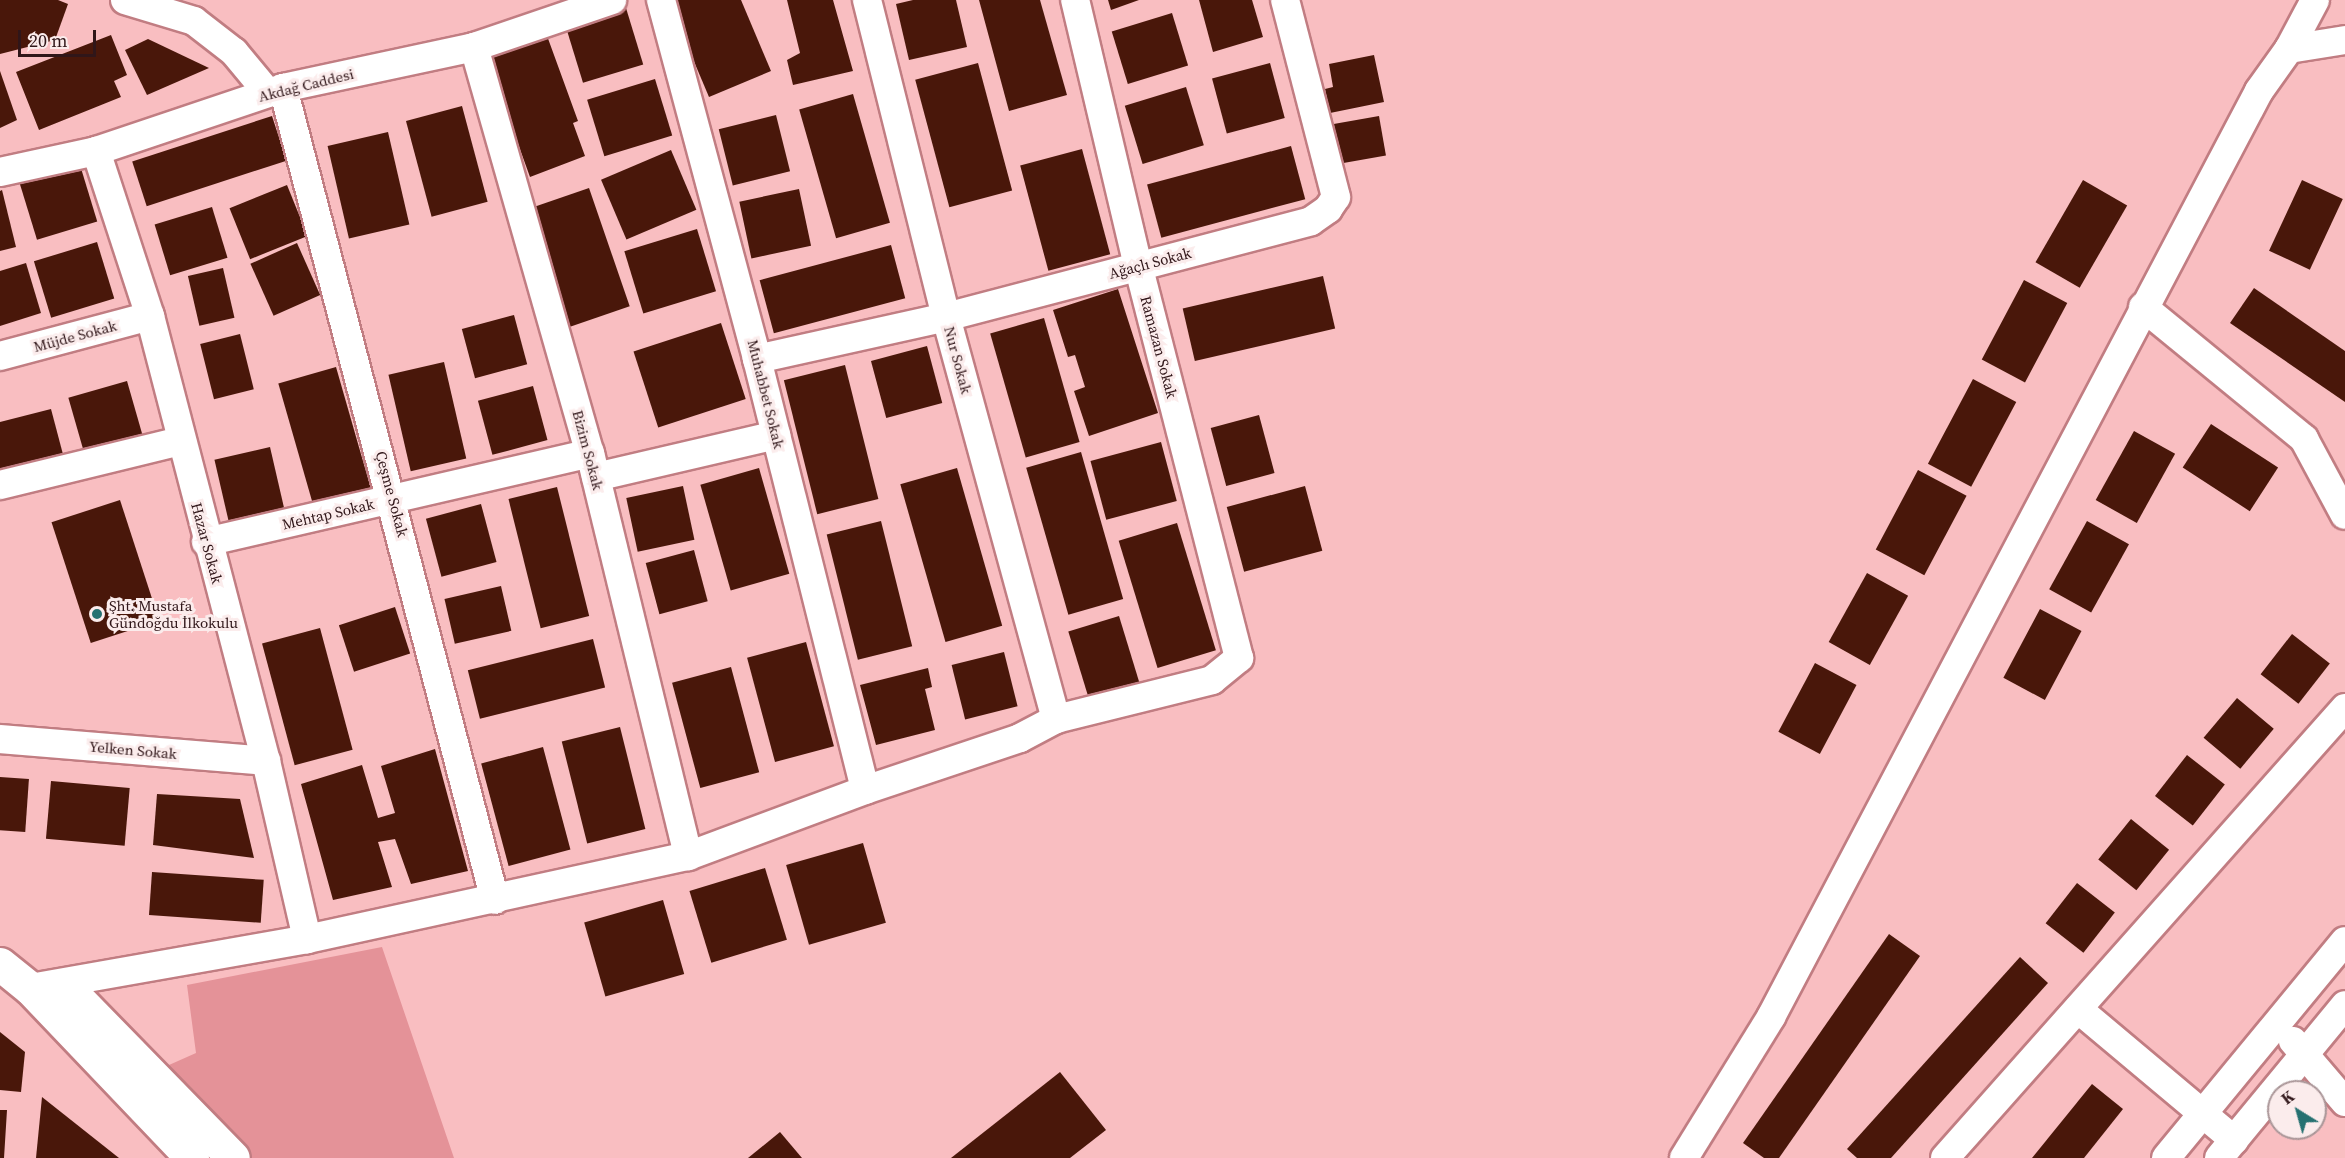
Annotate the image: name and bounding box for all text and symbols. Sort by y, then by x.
scale bar [21,18,99,56]
text: 20 m [29,28,67,53]
street label: Akdağ Caddesi [256,64,356,106]
street label: Ağaçlı Sokak [1107,243,1193,283]
street label: Ramazan Sokak [1137,294,1181,400]
street label: Müjde Sokak [31,316,119,356]
street label: Nur Sokak [940,324,976,396]
street label: Muhabbet Sokak [744,338,788,450]
street label: Bizim Sokak [569,408,607,492]
street label: Çeşme Sokak [372,449,412,539]
street label: Mehtap Sokak [280,495,376,533]
street label: Hazar Sokak [188,500,226,586]
place label: Şht. Mustafa Gündoğdu İlkokulu [109,596,238,631]
marker: Şht. Mustafa Gündoğdu İlkokulu [90,607,104,621]
street label: Yelken Sokak [88,737,178,763]
north arrow [2267,1080,2327,1140]
text: K [2276,1085,2298,1109]

